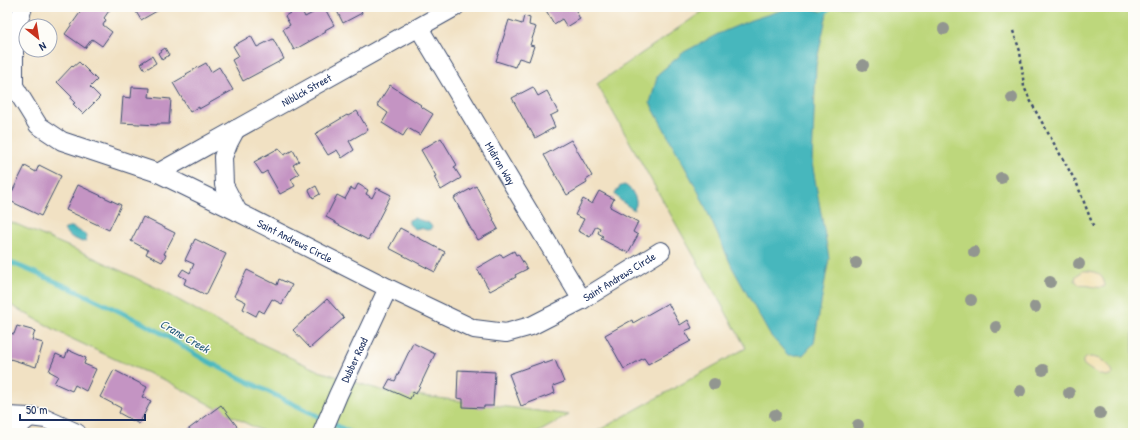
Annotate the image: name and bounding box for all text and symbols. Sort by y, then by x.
north arrow [18,18,58,58]
text: N [37,39,49,54]
street label: Niblick Street [279,70,334,110]
street label: Midiron Way [482,139,519,188]
street label: Saint Andrews Circle [255,216,336,266]
street label: Saint Andrews Circle [581,249,659,305]
water label: Crane Creek [157,315,214,358]
street label: Dubber Road [338,335,371,385]
scale bar [20,396,145,422]
text: 50 m [26,401,47,418]

